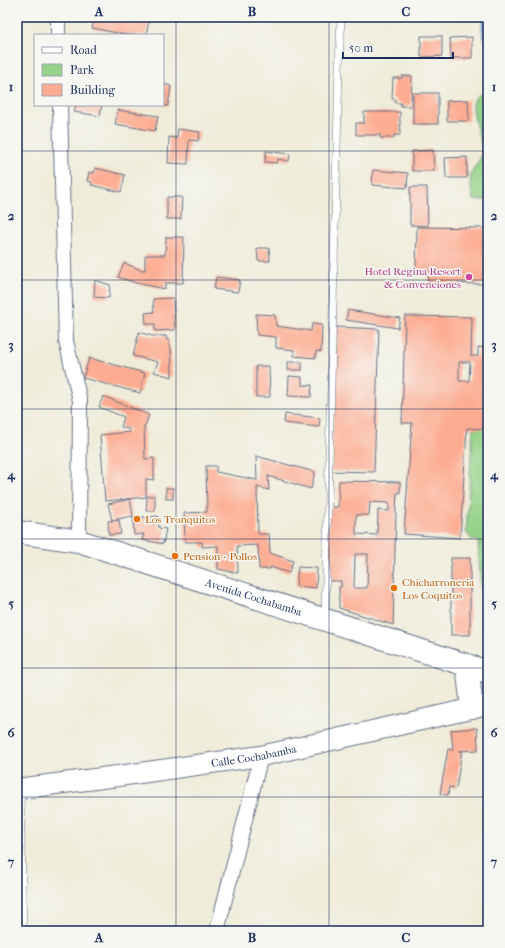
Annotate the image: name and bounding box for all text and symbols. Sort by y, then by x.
text: A [94,4,104,19]
text: B [248,4,257,19]
text: C [402,4,411,19]
legend [34,34,164,106]
scale bar [343,34,453,60]
text: 50 m [349,41,373,55]
text: Road [70,43,97,57]
text: Park [70,63,95,77]
text: 1 [9,79,14,94]
text: 1 [492,79,497,94]
text: Building [70,83,115,97]
text: 2 [8,208,15,223]
text: 2 [491,208,498,223]
place label: Hotel Regina Resort & Convenciones [364,265,461,291]
marker: Hotel Regina Resort & Convenciones [464,272,474,282]
text: 3 [8,337,14,353]
text: 3 [491,337,497,353]
text: 4 [6,467,16,483]
text: 4 [489,467,499,483]
place label: Los Tronquitos [145,513,215,526]
marker: Los Tronquitos [132,514,142,524]
place label: Pension + Pollos [183,550,257,563]
marker: Pension + Pollos [170,551,180,561]
street label: Avenida Cochabamba [203,576,304,619]
place label: Chicharroneria Los Coquitos [402,576,475,602]
marker: Chicharroneria Los Coquitos [389,583,399,593]
text: 5 [8,596,14,611]
text: 5 [491,596,497,611]
text: 6 [7,725,15,740]
text: 6 [490,725,498,740]
street label: Calle Cochabamba [210,742,298,770]
text: 7 [7,854,15,869]
text: 7 [490,854,498,869]
text: A [94,930,104,945]
text: B [248,930,257,945]
text: C [402,930,411,945]

